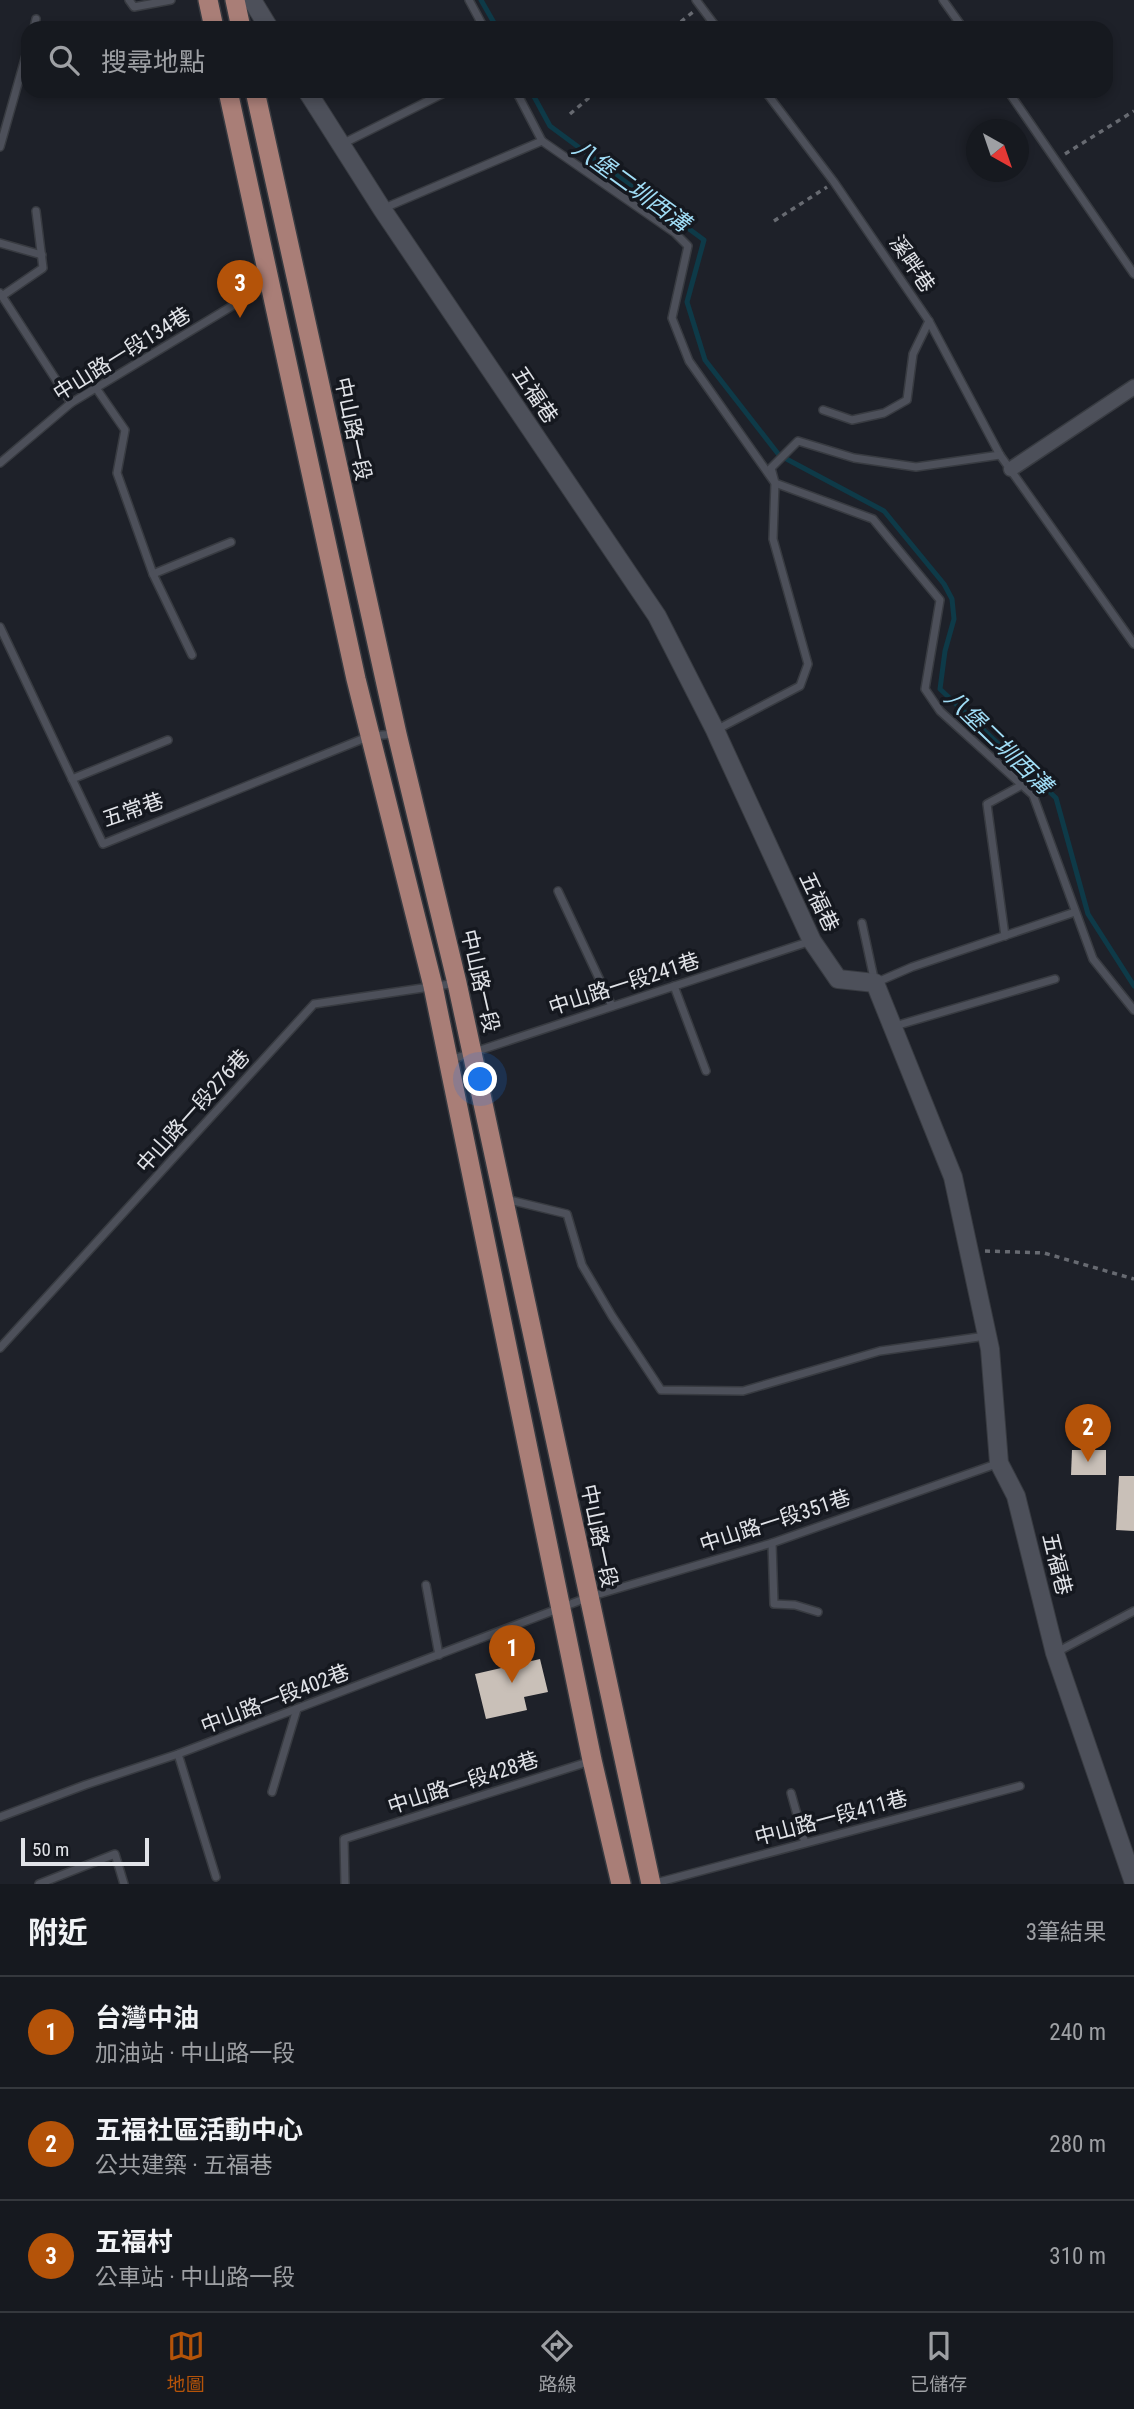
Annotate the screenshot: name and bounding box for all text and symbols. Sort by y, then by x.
search box [21,21,1113,98]
icon: search [45,41,83,79]
text: 搜尋地點 [101,47,205,77]
north arrow [966,119,1029,182]
water label: 八堡二圳西溝 [567,135,697,239]
street label: 溪畔巷 [884,231,940,297]
pin: 3 [217,260,263,318]
street label: 中山路一段134巷 [49,302,195,406]
street label: 五福巷 [507,362,563,428]
street label: 中山路一段 [330,375,376,483]
water label: 八堡二圳西溝 [939,684,1059,802]
street label: 五常巷 [99,788,167,832]
street label: 五福巷 [794,868,844,936]
street label: 中山路一段 [456,927,504,1035]
street label: 中山路一段241巷 [546,948,702,1020]
street label: 中山路一段276巷 [132,1045,254,1177]
your location [463,1062,497,1096]
pin: 2 [1065,1404,1111,1462]
street label: 中山路一段 [576,1482,622,1590]
street label: 中山路一段351巷 [697,1485,853,1557]
street label: 五福巷 [1038,1531,1076,1597]
pin: 1 [489,1625,535,1683]
street label: 中山路一段402巷 [197,1660,353,1738]
street label: 中山路一段428巷 [385,1747,541,1819]
street label: 中山路一段411巷 [752,1786,910,1850]
scale bar [21,1835,149,1867]
text: 50 m [32,1838,69,1861]
text: 附近 [28,1915,88,1950]
text: 3筆結果 [1026,1919,1106,1946]
text: 台灣中油 [95,2003,199,2033]
text: 1 [45,2019,57,2046]
text: 240 m [1049,2019,1106,2046]
text: 加油站 · 中山路一段 [95,2040,295,2067]
text: 五福社區活動中心 [95,2115,303,2145]
text: 2 [45,2131,57,2158]
text: 280 m [1049,2131,1106,2158]
text: 公共建築 · 五福巷 [95,2152,272,2179]
text: 五福村 [95,2227,173,2257]
text: 3 [45,2243,57,2270]
text: 310 m [1049,2243,1106,2270]
text: 公車站 · 中山路一段 [95,2264,295,2291]
tab: 地圖 [167,2327,205,2396]
tab: 路線 [538,2327,576,2396]
tab: 已儲存 [910,2327,967,2396]

